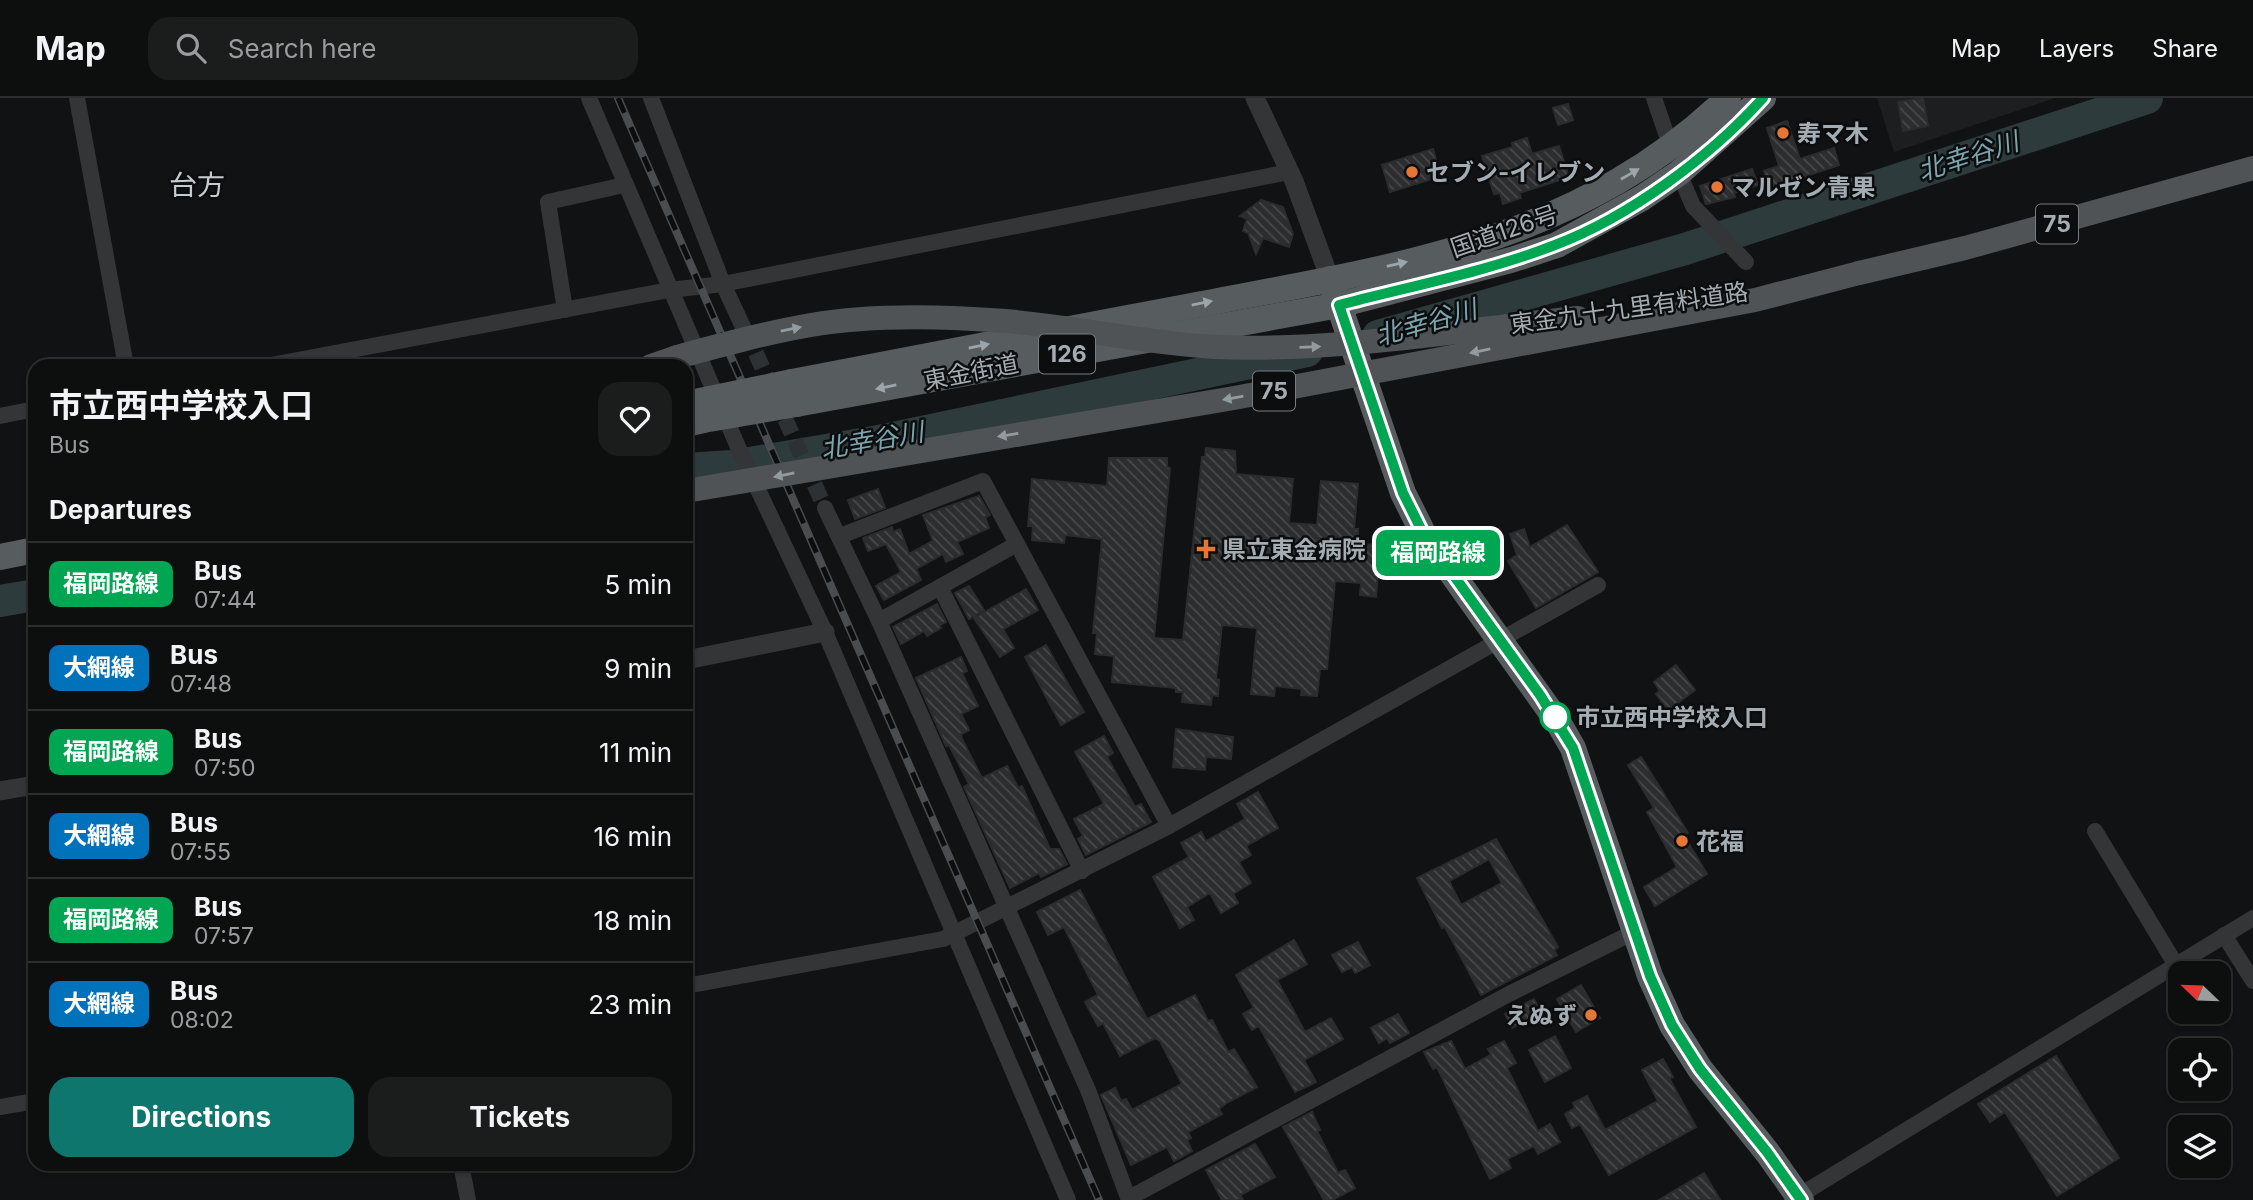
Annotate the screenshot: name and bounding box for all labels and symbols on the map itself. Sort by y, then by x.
place label: 寿マ木 [1797,119,1869,148]
water label: 北幸谷川 [1914,124,2025,187]
marker: 寿マ木 [1775,125,1791,141]
place label: セブン-イレブン [1426,158,1605,187]
marker: セブン-イレブン [1404,164,1420,180]
district label: 台方 [169,168,225,202]
one-way arrow [1621,168,1640,180]
place label: マルゼン青果 [1731,173,1875,202]
marker: マルゼン青果 [1709,179,1725,195]
street label: 国道126号 [1447,199,1561,263]
road number: 75 [2036,204,2078,244]
one-way arrow [1386,258,1408,269]
street label: 東金九十九里有料道路 [1508,277,1750,339]
water label: 北幸谷川 [1372,292,1483,351]
one-way arrow [1191,298,1213,309]
one-way arrow [780,323,802,334]
road number: 126 [1039,334,1095,374]
one-way arrow [968,341,990,352]
one-way arrow [1299,342,1321,353]
one-way arrow [1469,346,1491,357]
street label: 東金街道 [921,349,1021,395]
road number: 75 [1253,372,1295,410]
one-way arrow [875,382,897,393]
one-way arrow [1222,393,1244,404]
water label: 北幸谷川 [818,415,929,464]
one-way arrow [997,430,1019,441]
one-way arrow [773,469,795,480]
line badge: 福岡路線 [1389,530,1487,576]
place label: 県立東金病院 [1222,535,1366,564]
marker: 県立東金病院 [1196,539,1216,559]
marker: 市立西中学校入口 [1540,702,1570,732]
place label: 市立西中学校入口 [1576,703,1768,732]
place label: 花福 [1696,827,1744,856]
marker: 花福 [1674,833,1690,849]
north arrow [2168,961,2231,1024]
place label: えぬず [1505,1001,1577,1030]
marker: えぬず [1583,1007,1599,1023]

